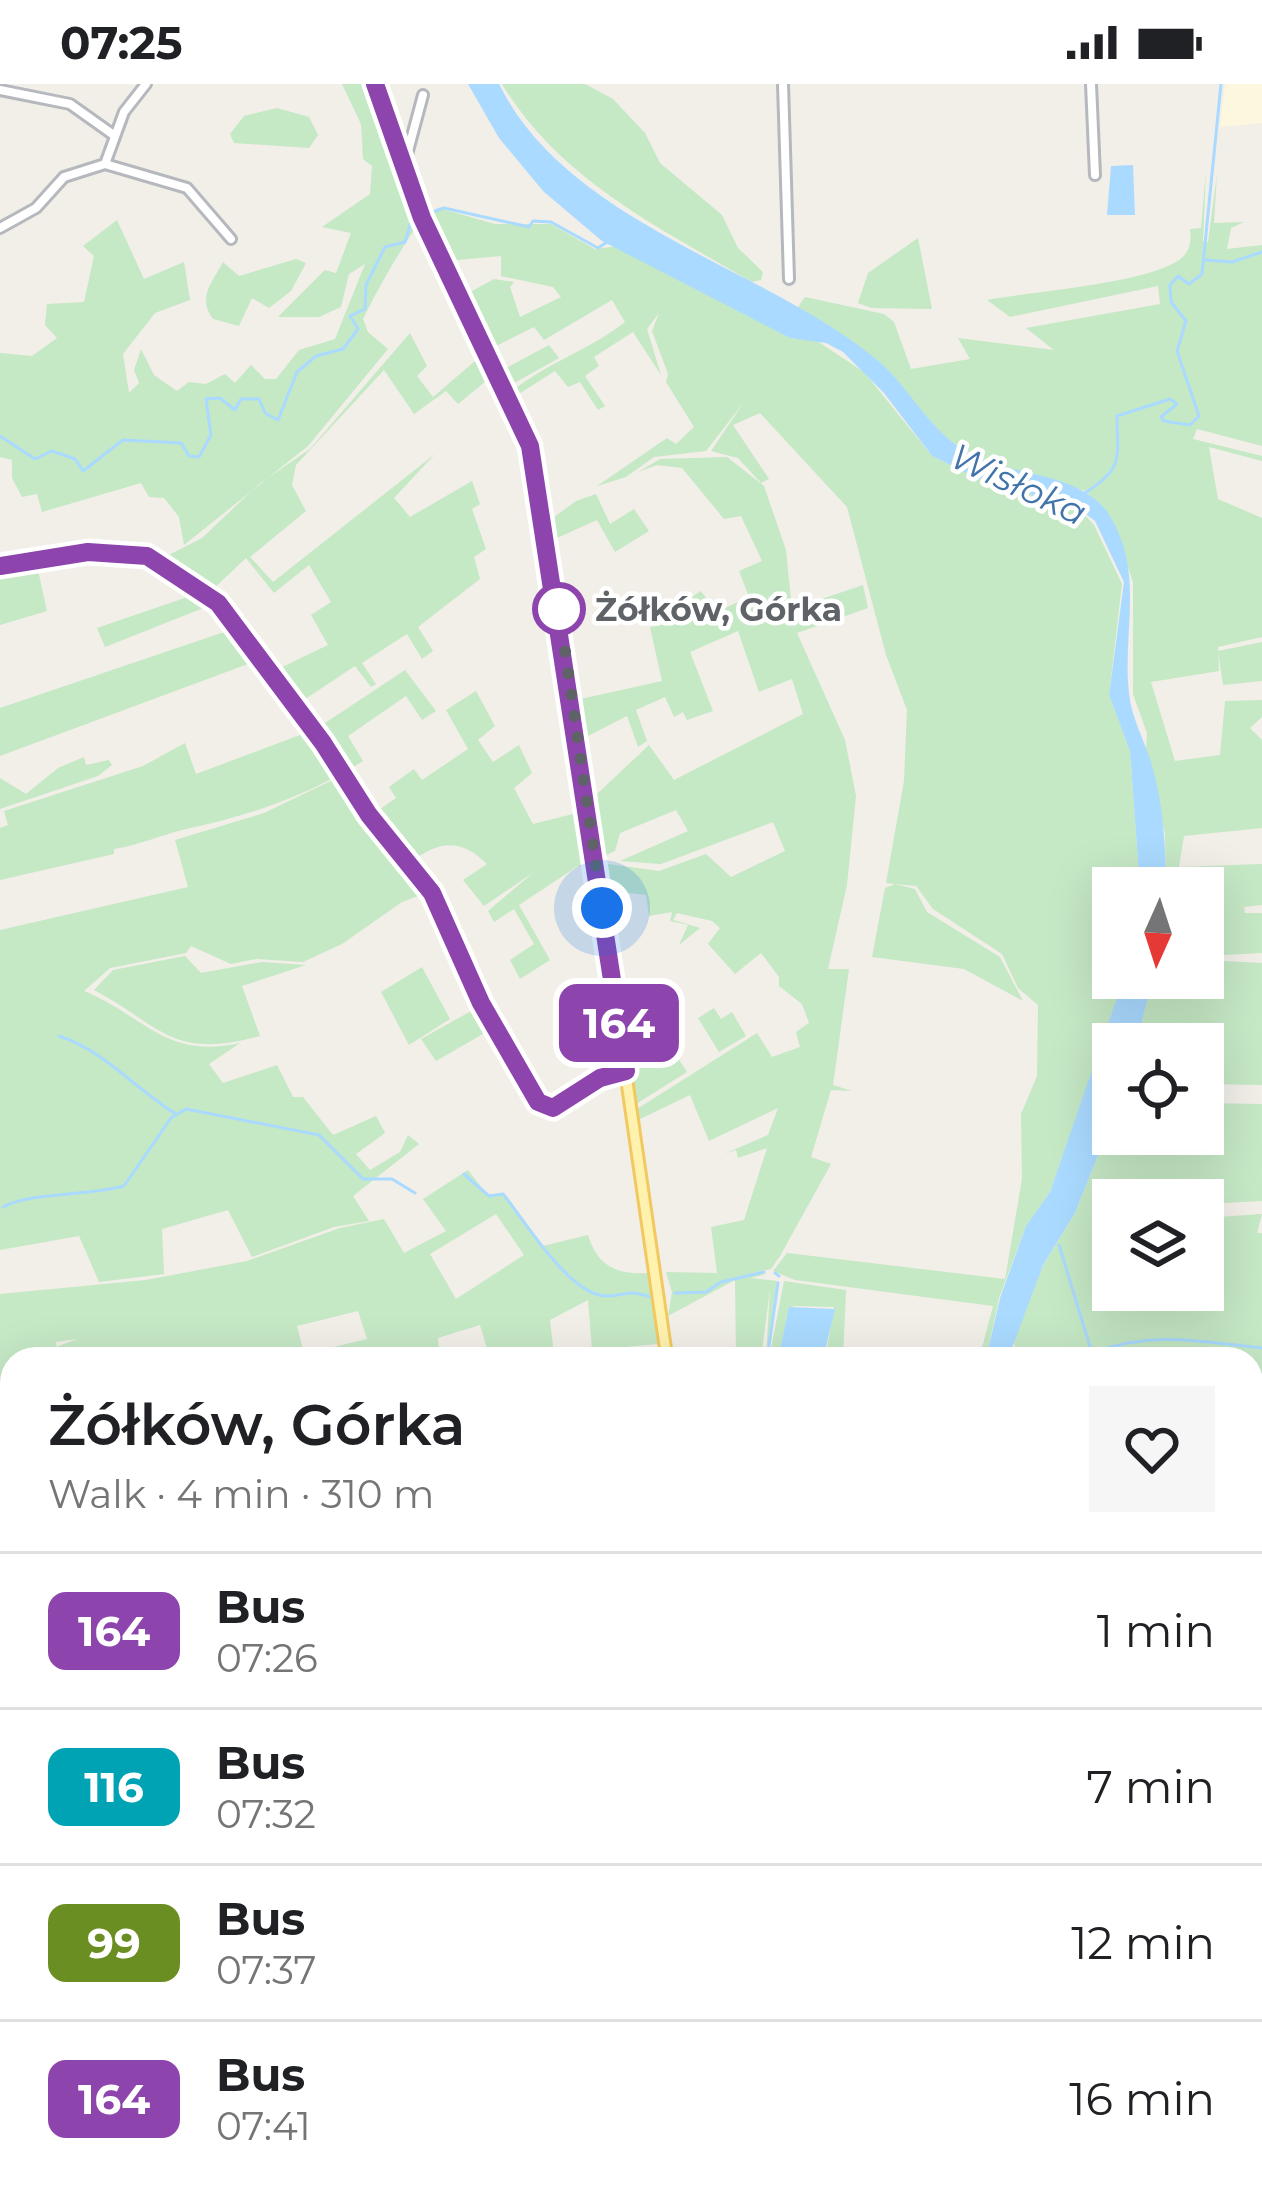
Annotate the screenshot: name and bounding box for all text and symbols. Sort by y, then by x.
text: 07:25 [60,15,183,70]
water label: Wisłoka [944,434,1094,534]
marker: Żółków, Górka [534,584,584,634]
place label: Żółków, Górka [595,589,842,629]
north arrow [1092,867,1224,999]
map controls [1092,867,1224,1311]
your location [572,878,632,938]
line badge: 164 [550,984,688,1062]
text: 164 [583,997,655,1049]
button: locate [1092,1023,1224,1155]
button: layers [1092,1179,1224,1311]
button: heart [1089,1386,1215,1512]
text: Żółków, Górka [48,1390,465,1459]
text: Walk · 4 min · 310 m [48,1470,434,1518]
text: Bus [216,1579,305,1634]
text: 1 min [1097,1603,1215,1658]
text: 164 [78,1605,150,1657]
text: 07:26 [216,1634,318,1682]
text: Bus [216,1735,305,1790]
text: 7 min [1086,1759,1215,1814]
text: 116 [84,1761,144,1813]
text: 07:32 [216,1790,316,1838]
text: Bus [216,1891,305,1946]
text: 12 min [1071,1915,1215,1970]
text: 99 [87,1917,141,1969]
text: 07:37 [216,1946,316,1994]
text: Bus [216,2047,305,2102]
text: 16 min [1069,2071,1215,2126]
text: 164 [78,2073,150,2125]
text: 07:41 [216,2102,311,2150]

